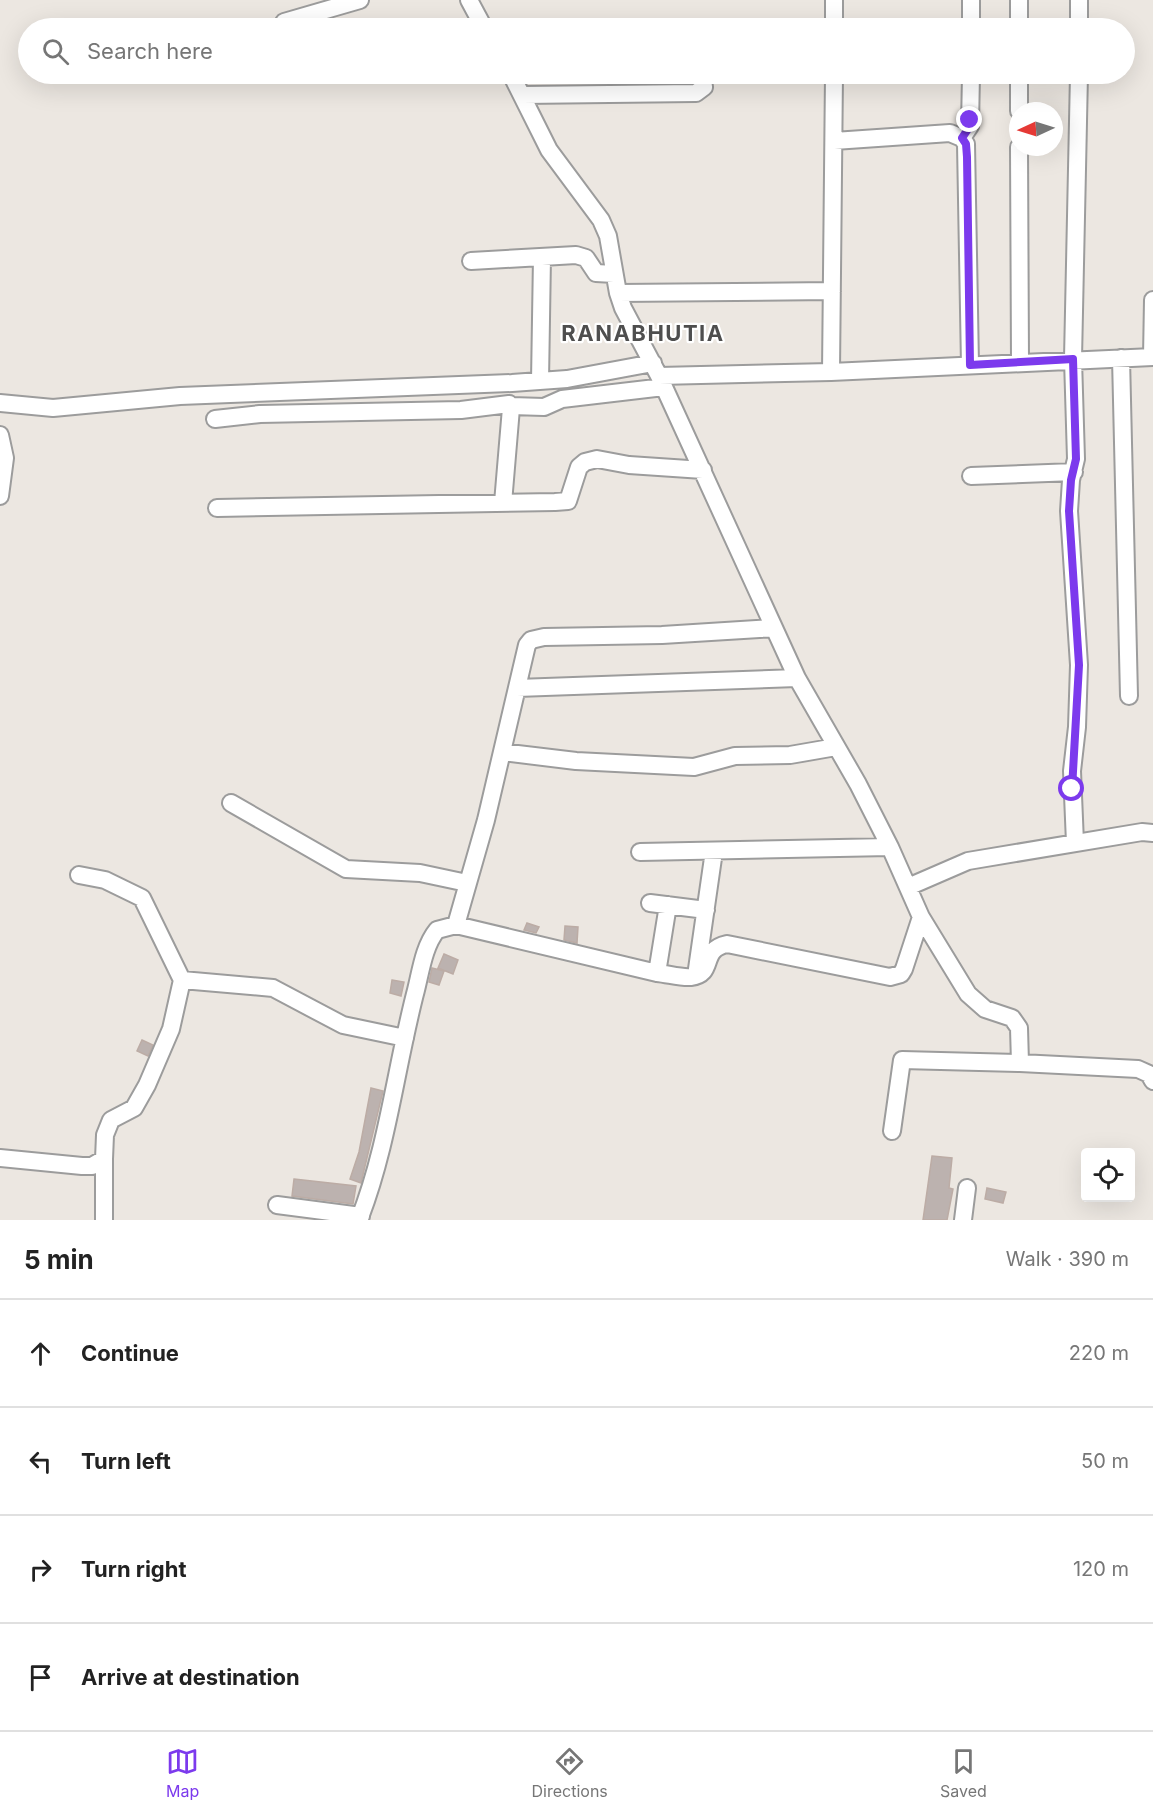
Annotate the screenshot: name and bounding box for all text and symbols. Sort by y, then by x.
search box [18,18,1135,84]
icon: search [39,35,72,68]
text: Search here [87,38,213,64]
north arrow [1009,102,1063,156]
route end [956,106,982,132]
district label: RANABHUTIA [561,320,725,346]
route start [1058,775,1084,801]
map controls [1081,1148,1135,1202]
button: locate [1081,1148,1135,1202]
text: 5 min [24,1244,94,1275]
text: Walk · 390 m [1006,1247,1129,1271]
icon: ahead [24,1337,57,1370]
text: Continue [81,1340,179,1366]
text: 220 m [1069,1341,1129,1365]
icon: left [24,1445,57,1478]
text: Turn left [81,1448,171,1474]
text: 50 m [1081,1449,1129,1473]
icon: right [24,1553,57,1586]
text: Turn right [81,1556,187,1582]
text: 120 m [1073,1557,1129,1581]
icon: arrive [24,1661,57,1694]
text: Arrive at destination [81,1664,300,1690]
tab: Map [166,1745,199,1801]
tab: Directions [532,1745,608,1801]
tab: Saved [940,1745,987,1801]

